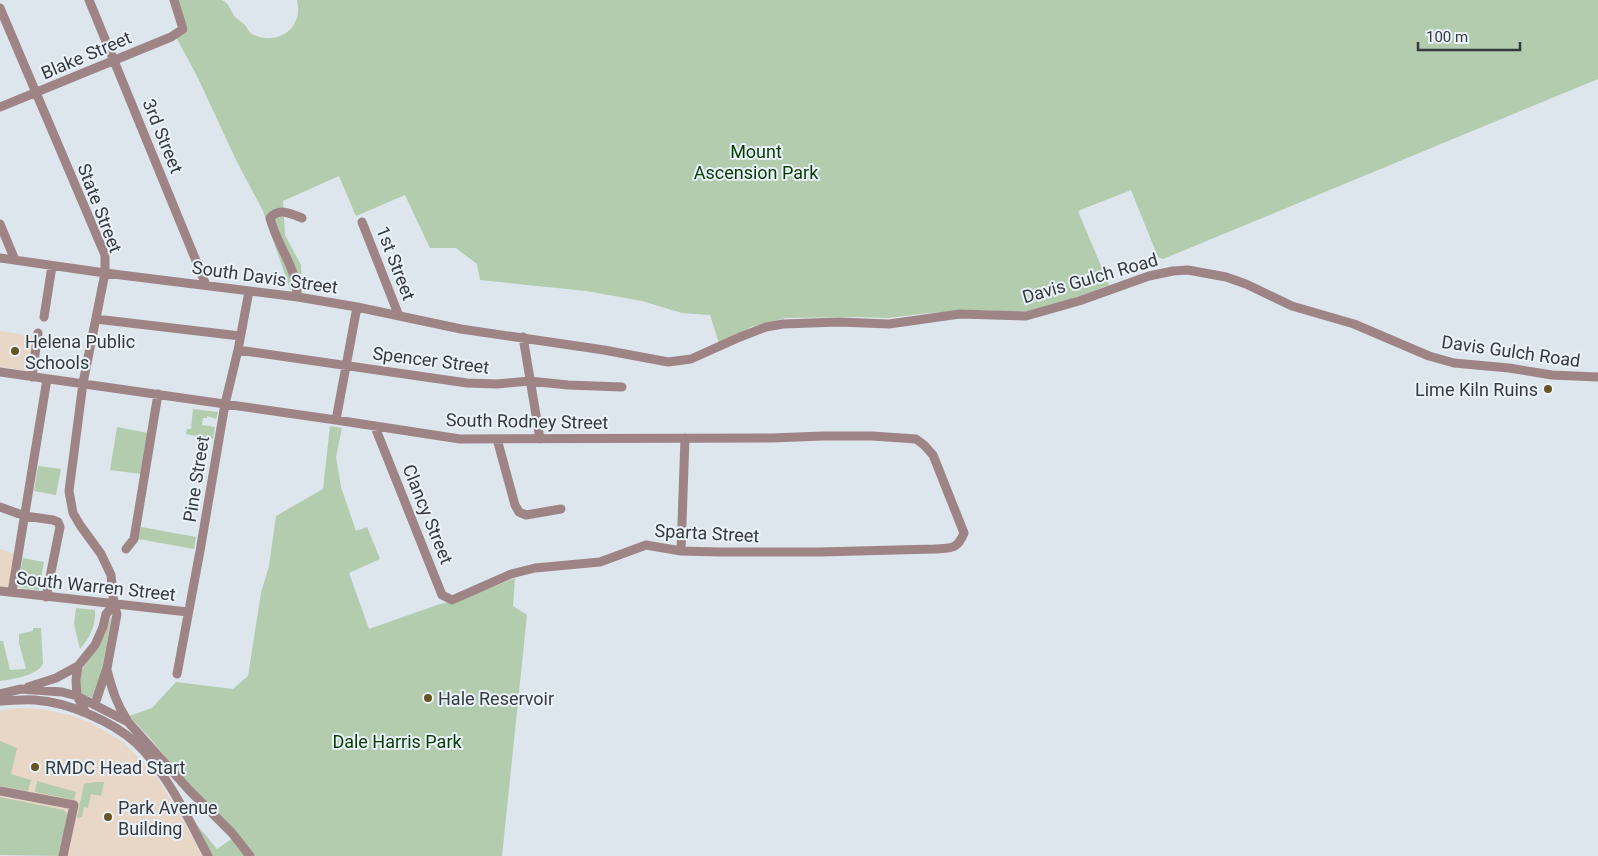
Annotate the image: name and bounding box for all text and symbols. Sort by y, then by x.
scale bar [1418,20,1520,52]
street label: Blake Street [38,27,134,83]
text: 100 m [1426,28,1468,46]
street label: 3rd Street [139,96,187,176]
park label: Mount Ascension Park [694,141,819,183]
street label: State Street [73,160,127,256]
street label: 1st Street [372,223,420,303]
street label: Davis Gulch Road [1020,249,1160,307]
street label: South Davis Street [191,256,339,298]
place label: Helena Public Schools [25,331,135,373]
street label: Davis Gulch Road [1440,331,1582,371]
street label: Spencer Street [372,342,491,378]
marker: Helena Public Schools [9,345,21,357]
place label: Lime Kiln Ruins [1415,379,1538,400]
marker: Lime Kiln Ruins [1542,383,1554,395]
street label: South Rodney Street [446,409,609,433]
street label: Pine Street [179,434,213,524]
street label: Clancy Street [398,461,458,567]
street label: Sparta Street [654,520,760,546]
street label: South Warren Street [15,567,177,605]
place label: Hale Reservoir [438,688,554,709]
marker: Hale Reservoir [422,692,434,704]
park label: Dale Harris Park [332,731,462,752]
place label: RMDC Head Start [45,757,185,778]
marker: RMDC Head Start [29,761,41,773]
place label: Park Avenue Building [118,797,218,839]
marker: Park Avenue Building [102,811,114,823]

